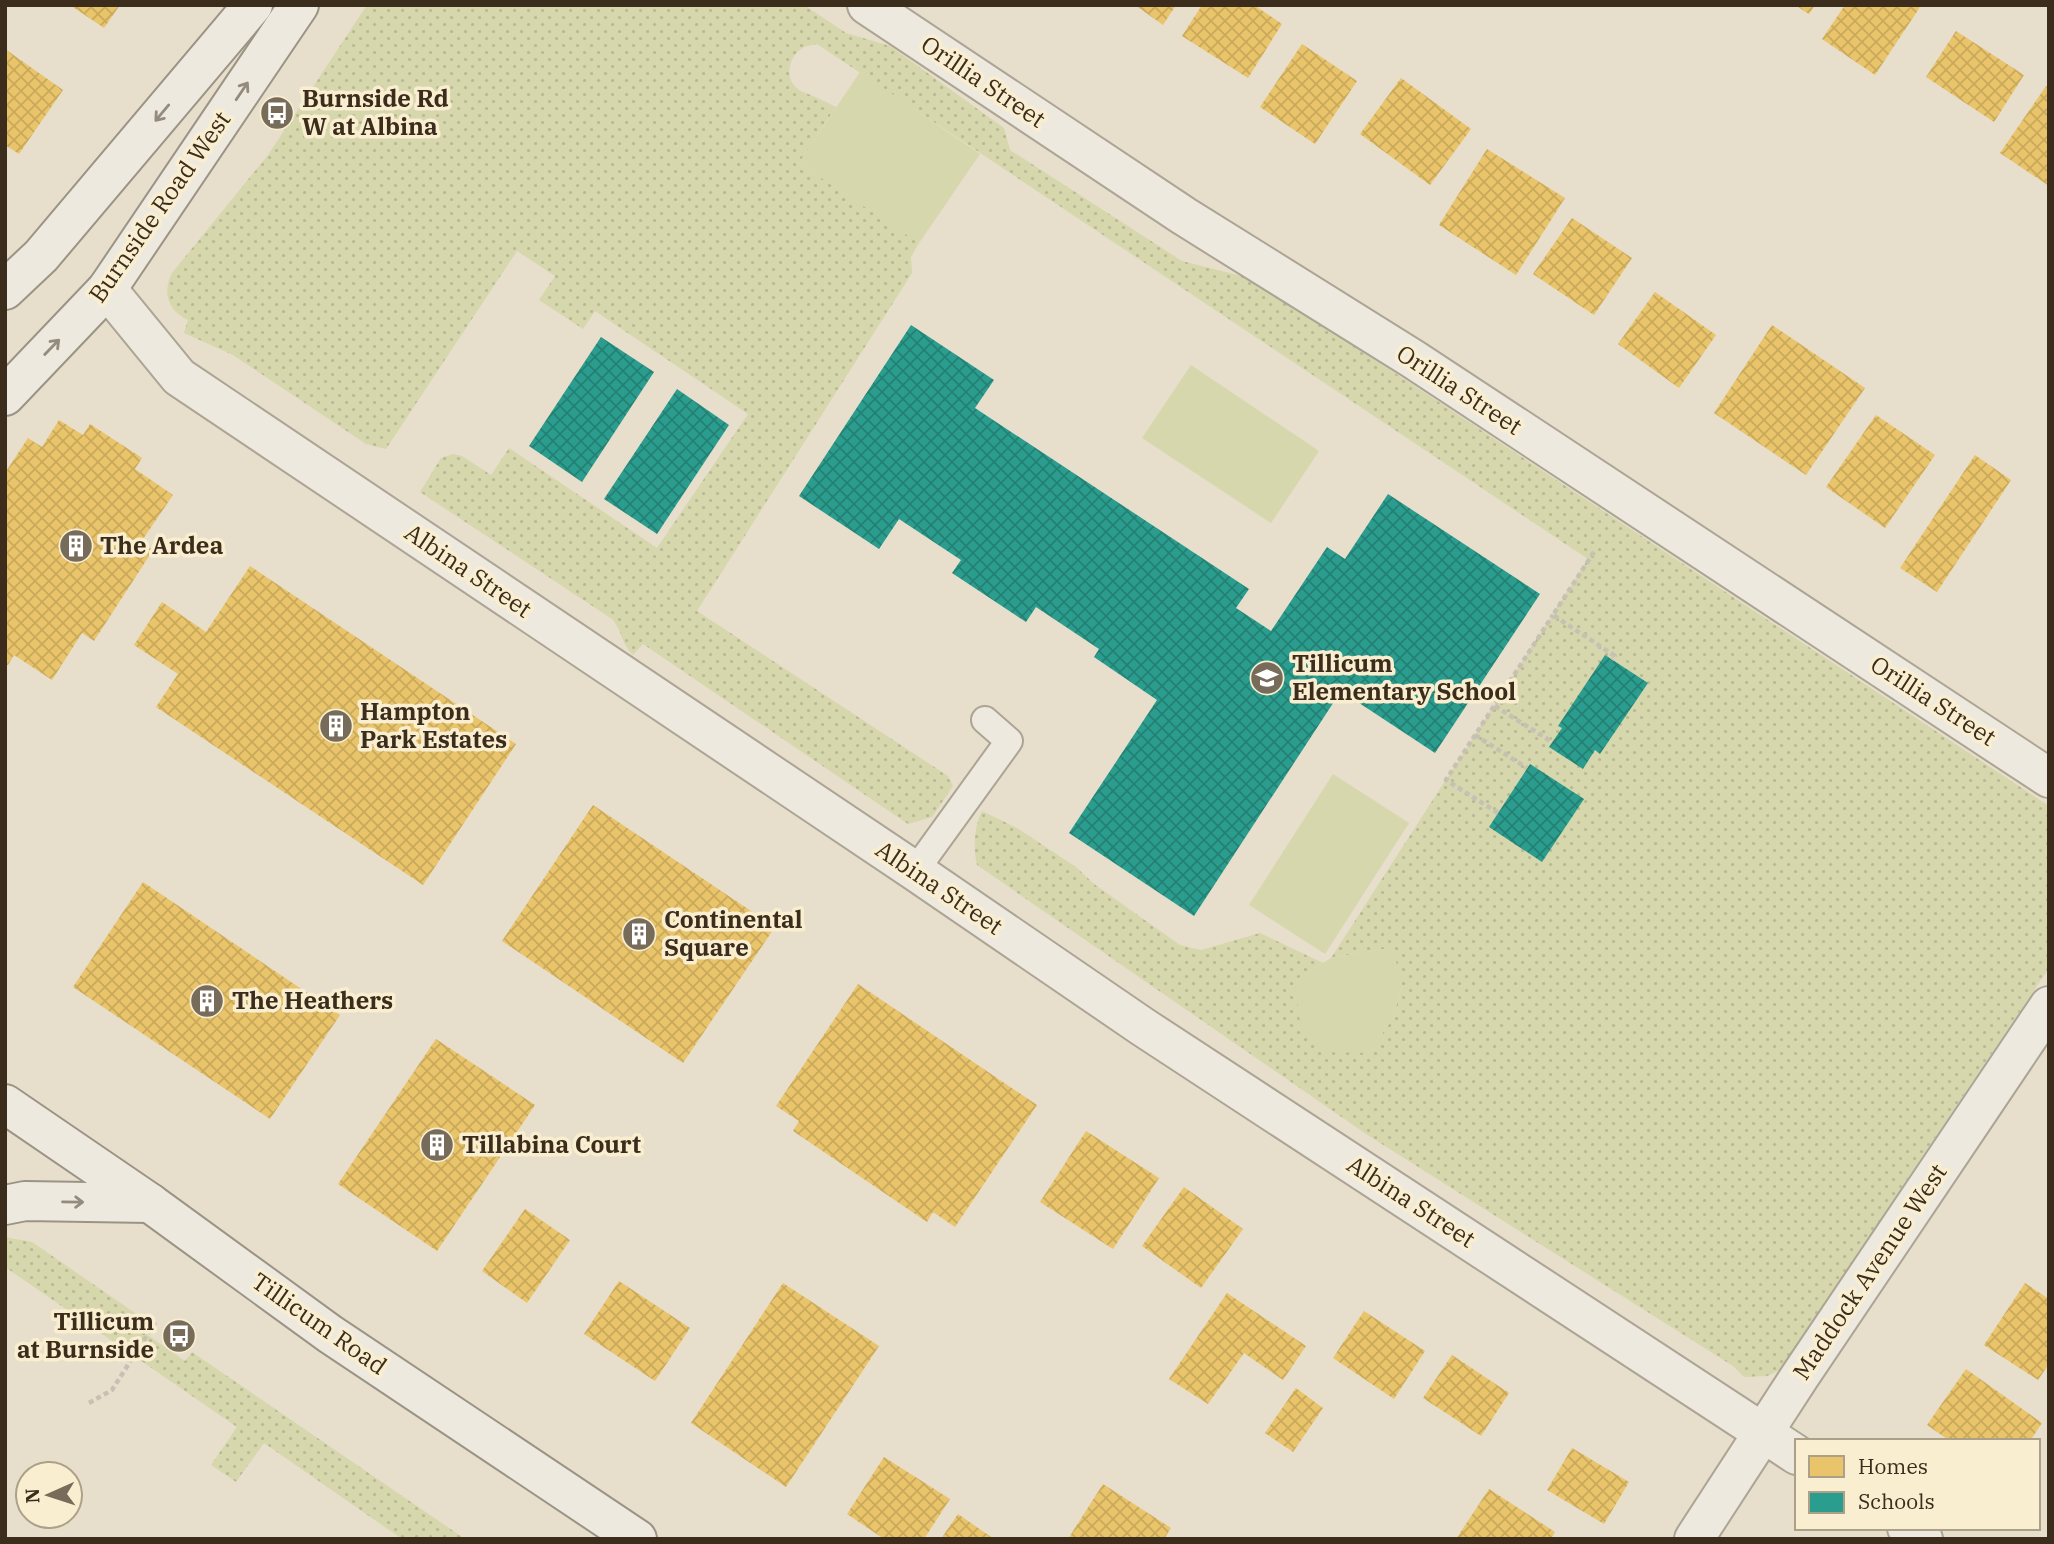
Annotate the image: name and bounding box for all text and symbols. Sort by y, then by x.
street label: Orillia Street [915,28,1052,135]
one-way arrow [235,81,249,101]
place label: Burnside Rd W at Albina [302,82,449,142]
bus stop icon: Burnside Rd W at Albina [258,94,296,132]
street label: Burnside Road West [81,104,237,309]
one-way arrow [154,104,169,122]
street label: Orillia Street [1391,337,1528,442]
one-way arrow [44,338,61,355]
street label: Albina Street [399,516,538,624]
building icon: The Ardea [57,527,95,565]
place label: The Ardea [100,529,224,561]
place label: Tillicum Elementary School [1292,647,1516,707]
street label: Orillia Street [1865,648,2002,753]
school or university icon: Tillicum Elementary School [1248,659,1286,697]
place label: Hampton Park Estates [360,695,507,755]
building icon: Hampton Park Estates [317,707,355,745]
street label: Albina Street [870,833,1009,941]
place label: Continental Square [664,903,803,963]
building icon: Continental Square [620,915,658,953]
building icon: The Heathers [188,982,226,1020]
place label: The Heathers [232,984,393,1016]
building icon: Tillabina Court [418,1126,456,1164]
place label: Tillabina Court [462,1128,641,1160]
street label: Albina Street [1341,1148,1482,1255]
street label: Maddock Avenue West [1785,1157,1953,1386]
one-way arrow [61,1195,84,1208]
street label: Tillicum Road [246,1265,394,1382]
place label: Tillicum at Burnside [17,1305,154,1365]
bus stop icon: Tillicum at Burnside [160,1317,198,1355]
legend [1795,1439,2040,1530]
text: Homes [1858,1452,1928,1480]
north arrow [14,1460,84,1530]
text: Schools [1858,1487,1935,1515]
text: N [20,1488,44,1504]

